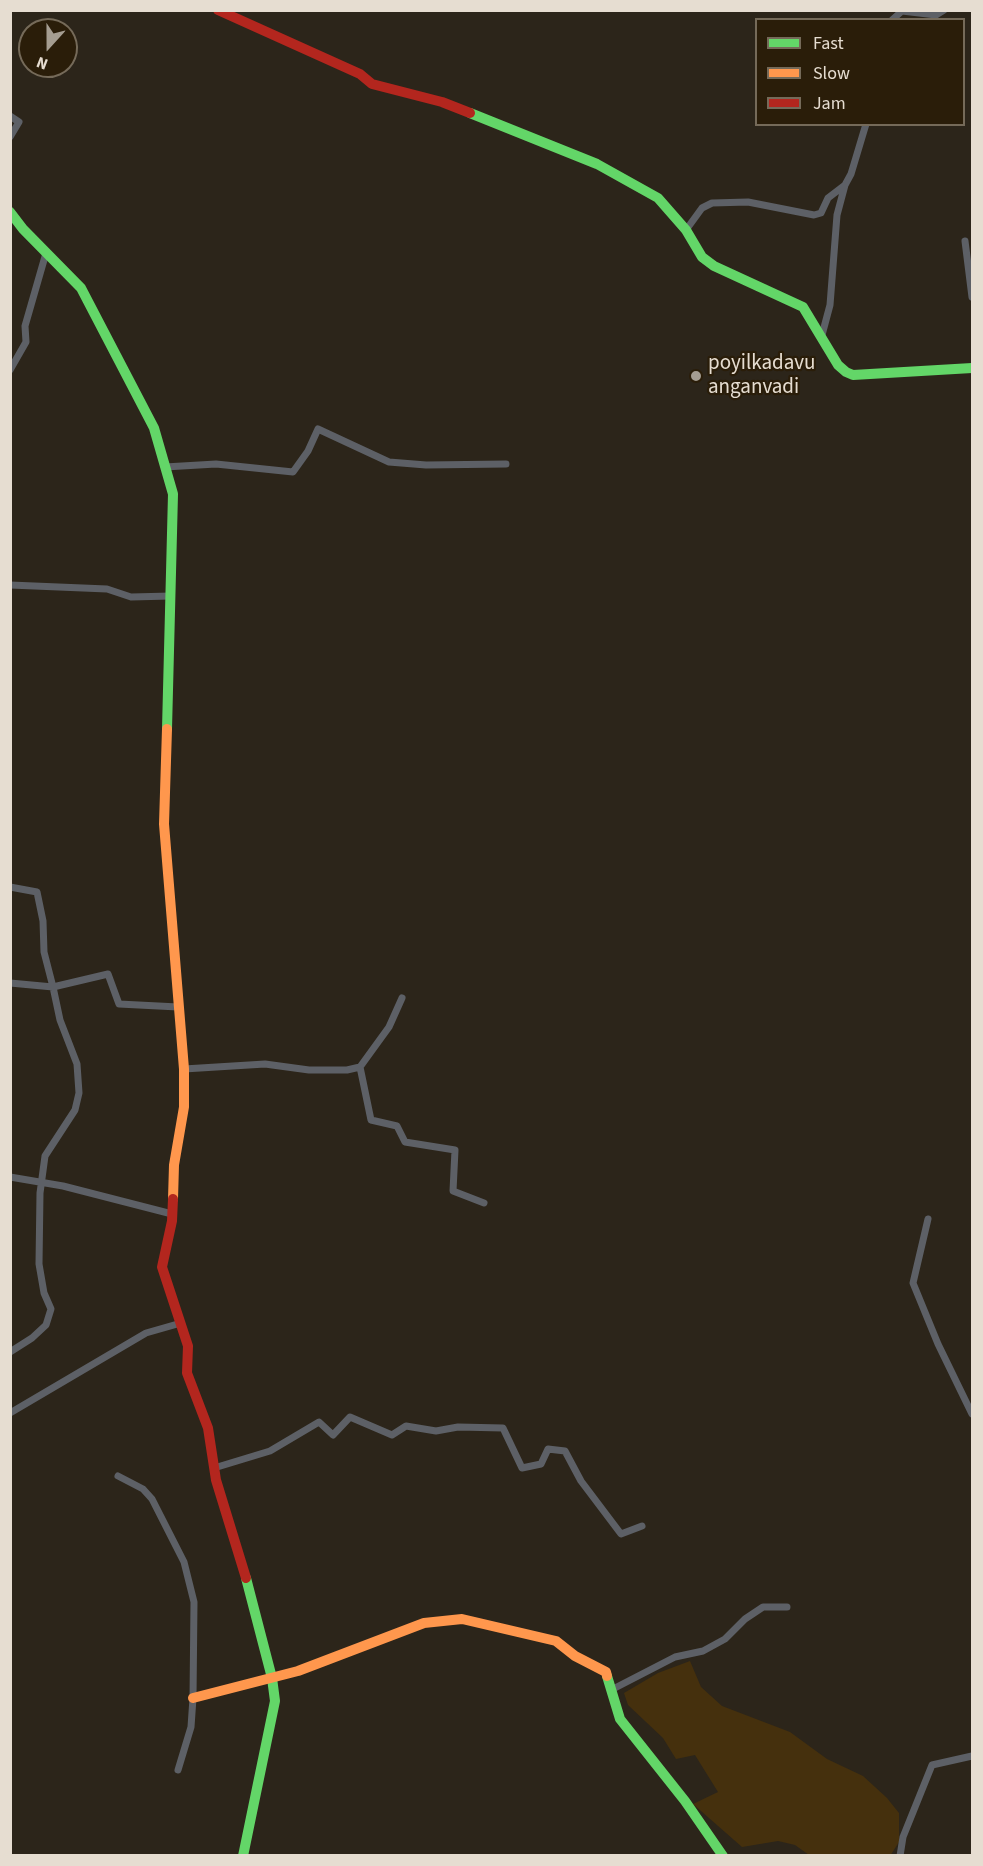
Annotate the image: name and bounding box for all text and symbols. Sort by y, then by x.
north arrow [18,18,78,78]
legend [755,18,965,126]
text: Fast [813,31,844,56]
text: N [33,51,51,75]
text: Slow [813,61,850,86]
text: Jam [813,91,846,116]
place label: poyilkadavu anganvadi [708,351,816,401]
marker: poyilkadavu anganvadi [689,369,703,383]

